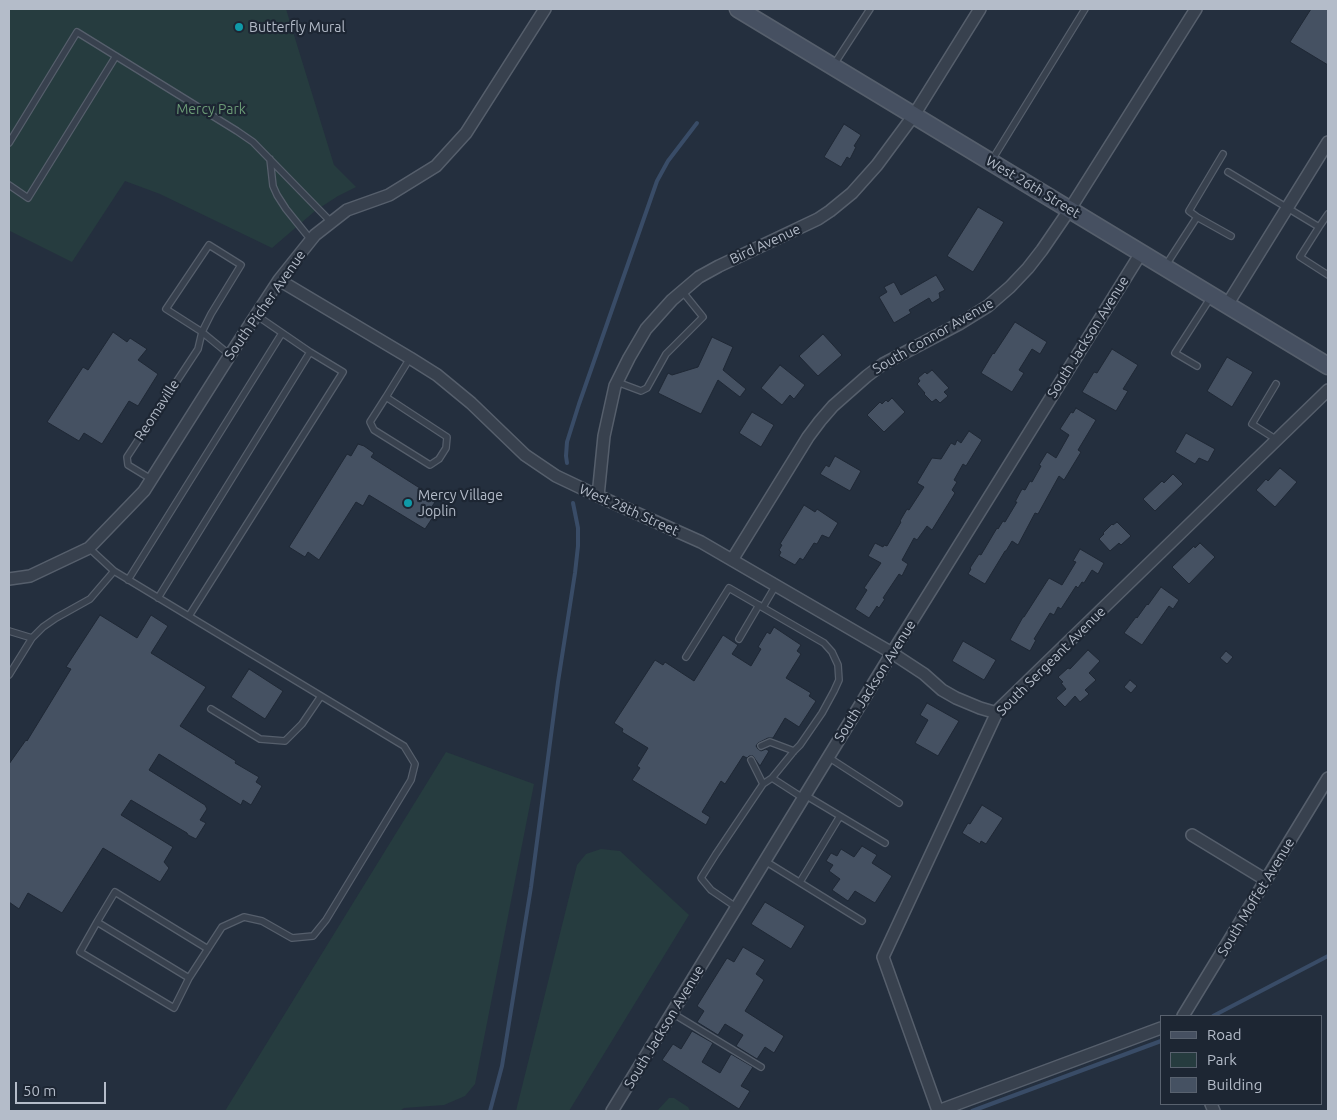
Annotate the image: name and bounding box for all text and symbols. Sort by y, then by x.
place label: Butterfly Mural [249,19,345,35]
marker: Butterfly Mural [233,21,245,33]
park label: Mercy Park [176,101,246,117]
street label: West 26th Street [983,152,1083,222]
street label: Bird Avenue [727,220,803,268]
street label: South Picher Avenue [221,247,309,363]
street label: South Jackson Avenue [1044,273,1132,401]
street label: South Connor Avenue [870,295,996,377]
street label: Reomaville [131,376,183,444]
street label: West 28th Street [577,481,681,539]
place label: Mercy Village Joplin [418,487,503,520]
marker: Mercy Village Joplin [402,497,414,509]
street label: South Sergeant Avenue [993,603,1109,719]
street label: South Jackson Avenue [831,617,919,745]
street label: South Moffet Avenue [1214,835,1298,959]
street label: South Jackson Avenue [621,962,707,1092]
legend [1160,1015,1322,1105]
text: Road [1207,1026,1242,1043]
text: Park [1207,1051,1237,1068]
scale bar [18,1072,109,1104]
text: Building [1207,1076,1262,1093]
text: 50 m [23,1082,56,1099]

